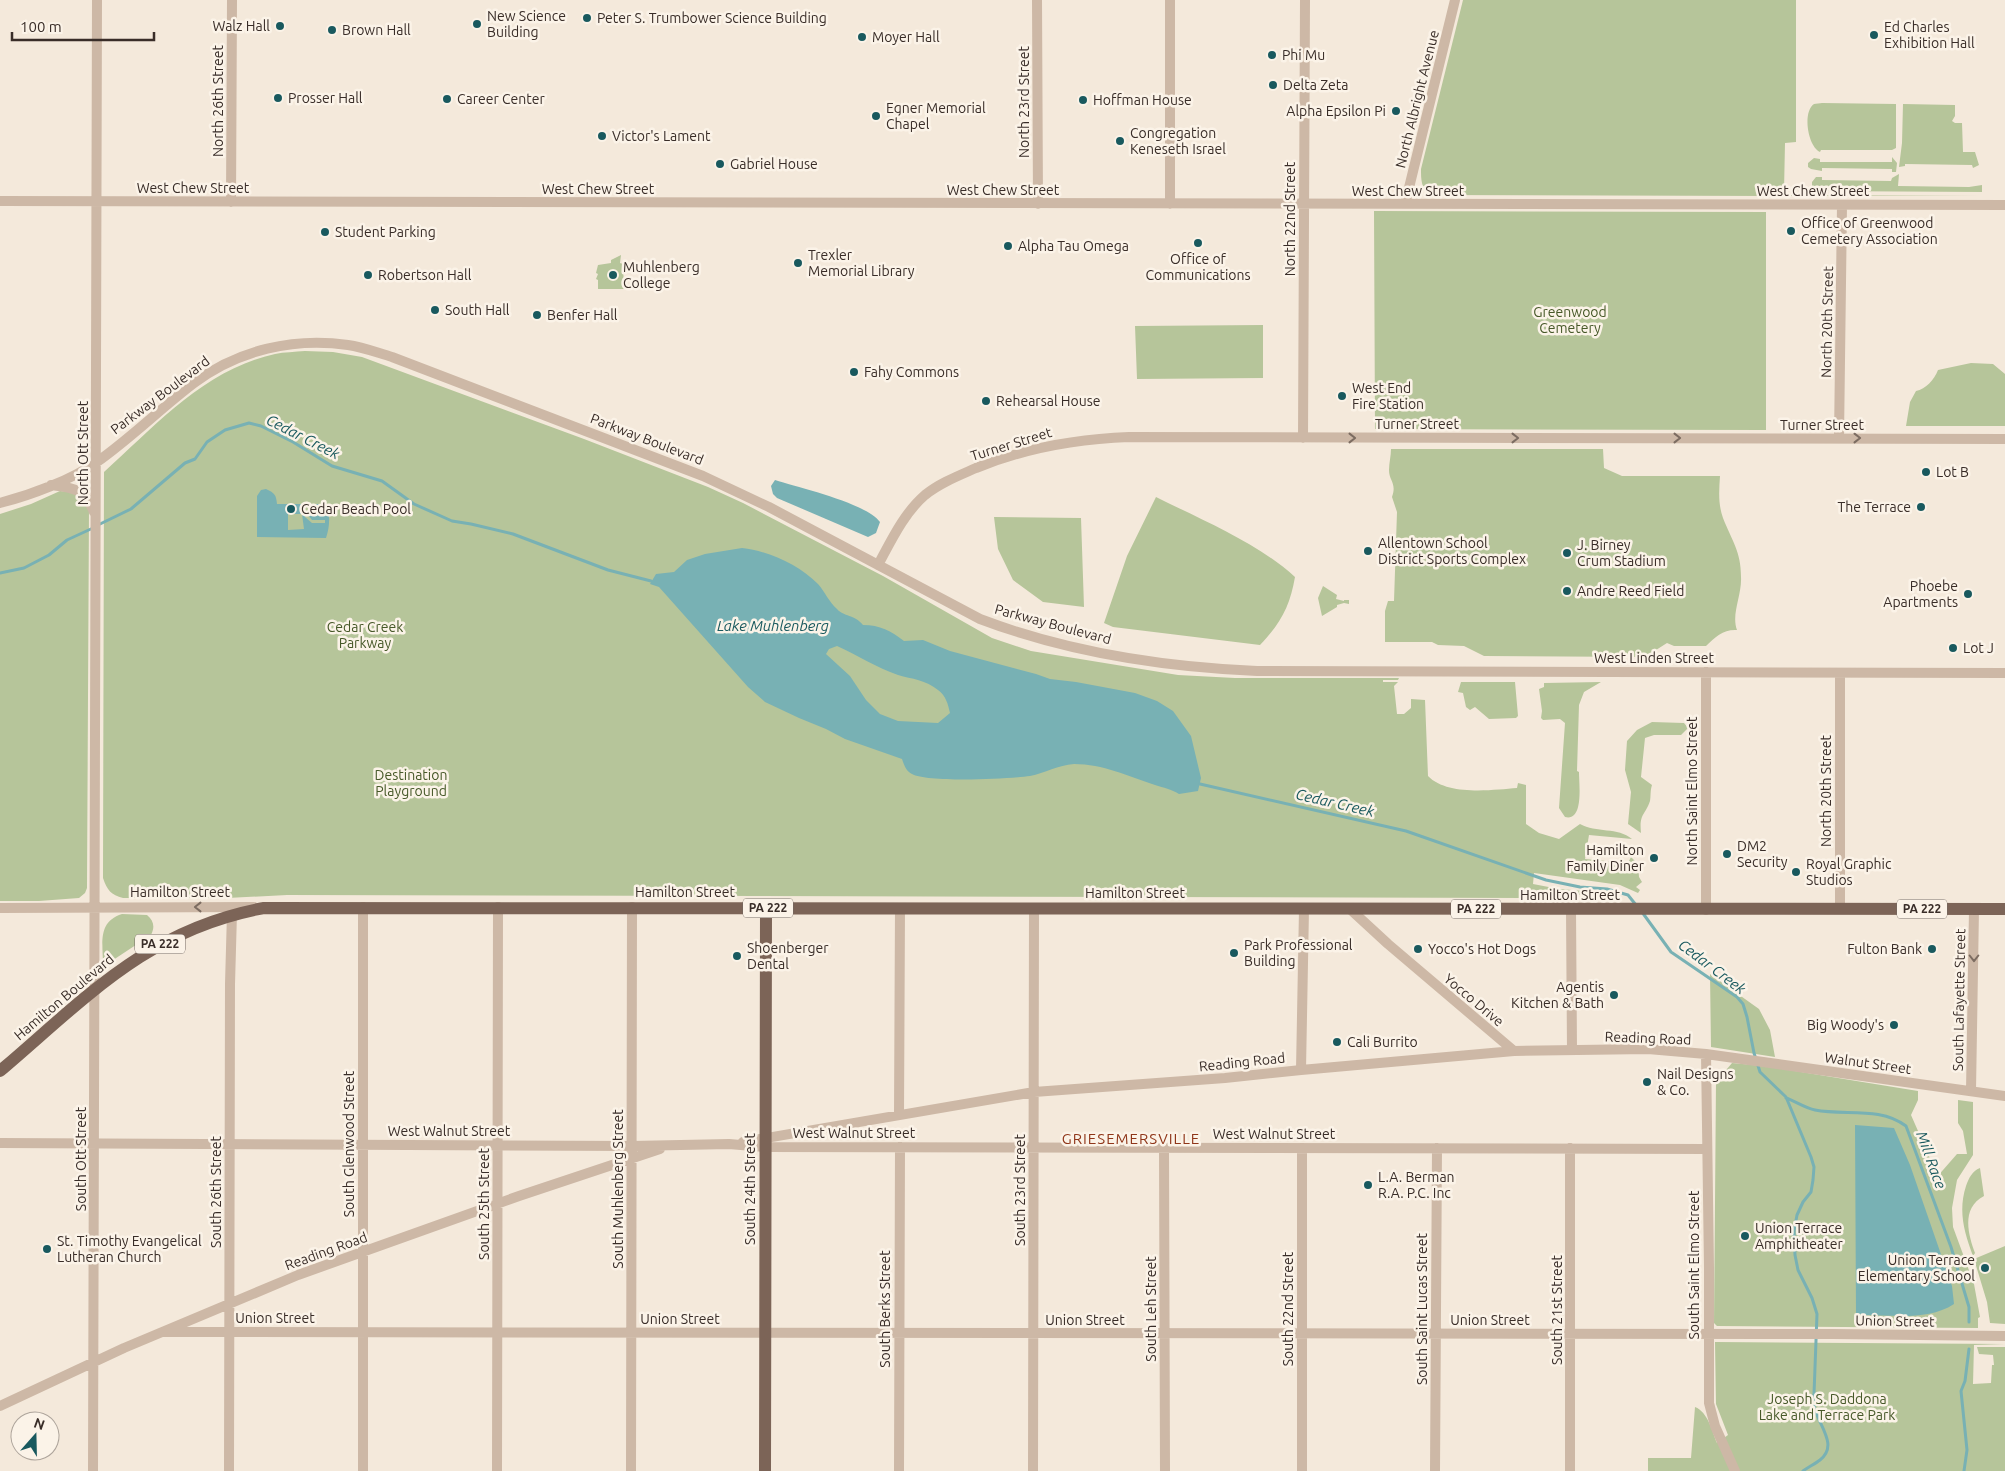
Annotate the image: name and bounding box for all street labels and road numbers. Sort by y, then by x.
street label: North Albright Avenue [1392,28,1442,170]
street label: North 26th Street [210,45,226,157]
street label: North 23rd Street [1016,46,1032,158]
street label: North 22nd Street [1282,161,1298,276]
street label: West Chew Street [137,180,250,196]
street label: West Chew Street [542,181,655,197]
street label: West Chew Street [947,182,1060,198]
street label: West Chew Street [1352,183,1465,199]
street label: West Chew Street [1757,183,1870,199]
street label: North 20th Street [1818,265,1836,378]
street label: Parkway Boulevard [107,353,213,437]
street label: North Ott Street [75,400,91,505]
street label: Parkway Boulevard [588,410,706,468]
street label: Turner Street [1375,416,1460,432]
street label: Turner Street [1780,417,1865,433]
street label: Turner Street [968,424,1054,464]
street label: Parkway Boulevard [993,601,1113,647]
street label: West Linden Street [1594,650,1714,666]
street label: North Saint Elmo Street [1684,716,1700,865]
street label: North 20th Street [1818,735,1834,847]
street label: Hamilton Street [130,884,231,900]
street label: Hamilton Street [635,884,736,900]
street label: Hamilton Street [1085,885,1186,901]
street label: Hamilton Street [1520,887,1621,903]
road number: PA 222 [743,898,793,918]
road number: PA 222 [1451,900,1501,919]
road number: PA 222 [1897,900,1947,919]
street label: South Lafayette Street [1950,928,1968,1071]
road number: PA 222 [135,934,185,954]
street label: Hamilton Boulevard [11,951,117,1043]
street label: Yocco Drive [1441,970,1507,1030]
street label: Reading Road [1604,1028,1692,1048]
street label: Walnut Street [1824,1049,1913,1077]
street label: Reading Road [1198,1050,1286,1074]
street label: South Glenwood Street [341,1070,357,1217]
street label: South Ott Street [73,1106,89,1211]
street label: South Muhlenberg Street [610,1109,626,1269]
street label: West Walnut Street [388,1123,511,1139]
street label: West Walnut Street [793,1125,916,1141]
street label: West Walnut Street [1213,1126,1336,1142]
street label: South 24th Street [742,1133,758,1245]
street label: South 23rd Street [1012,1134,1028,1246]
street label: South 26th Street [208,1136,224,1248]
street label: South 25th Street [476,1148,492,1260]
street label: South Saint Elmo Street [1686,1190,1702,1339]
street label: Reading Road [283,1229,369,1273]
street label: South Saint Lucas Street [1414,1232,1430,1385]
street label: South Berks Street [877,1250,893,1368]
street label: South 22nd Street [1280,1251,1296,1366]
street label: South 21st Street [1549,1255,1565,1365]
street label: South Leh Street [1143,1256,1159,1362]
street label: Union Street [235,1310,315,1326]
street label: Union Street [640,1311,720,1327]
street label: Union Street [1045,1312,1125,1328]
street label: Union Street [1450,1312,1530,1328]
street label: Union Street [1855,1312,1935,1330]

